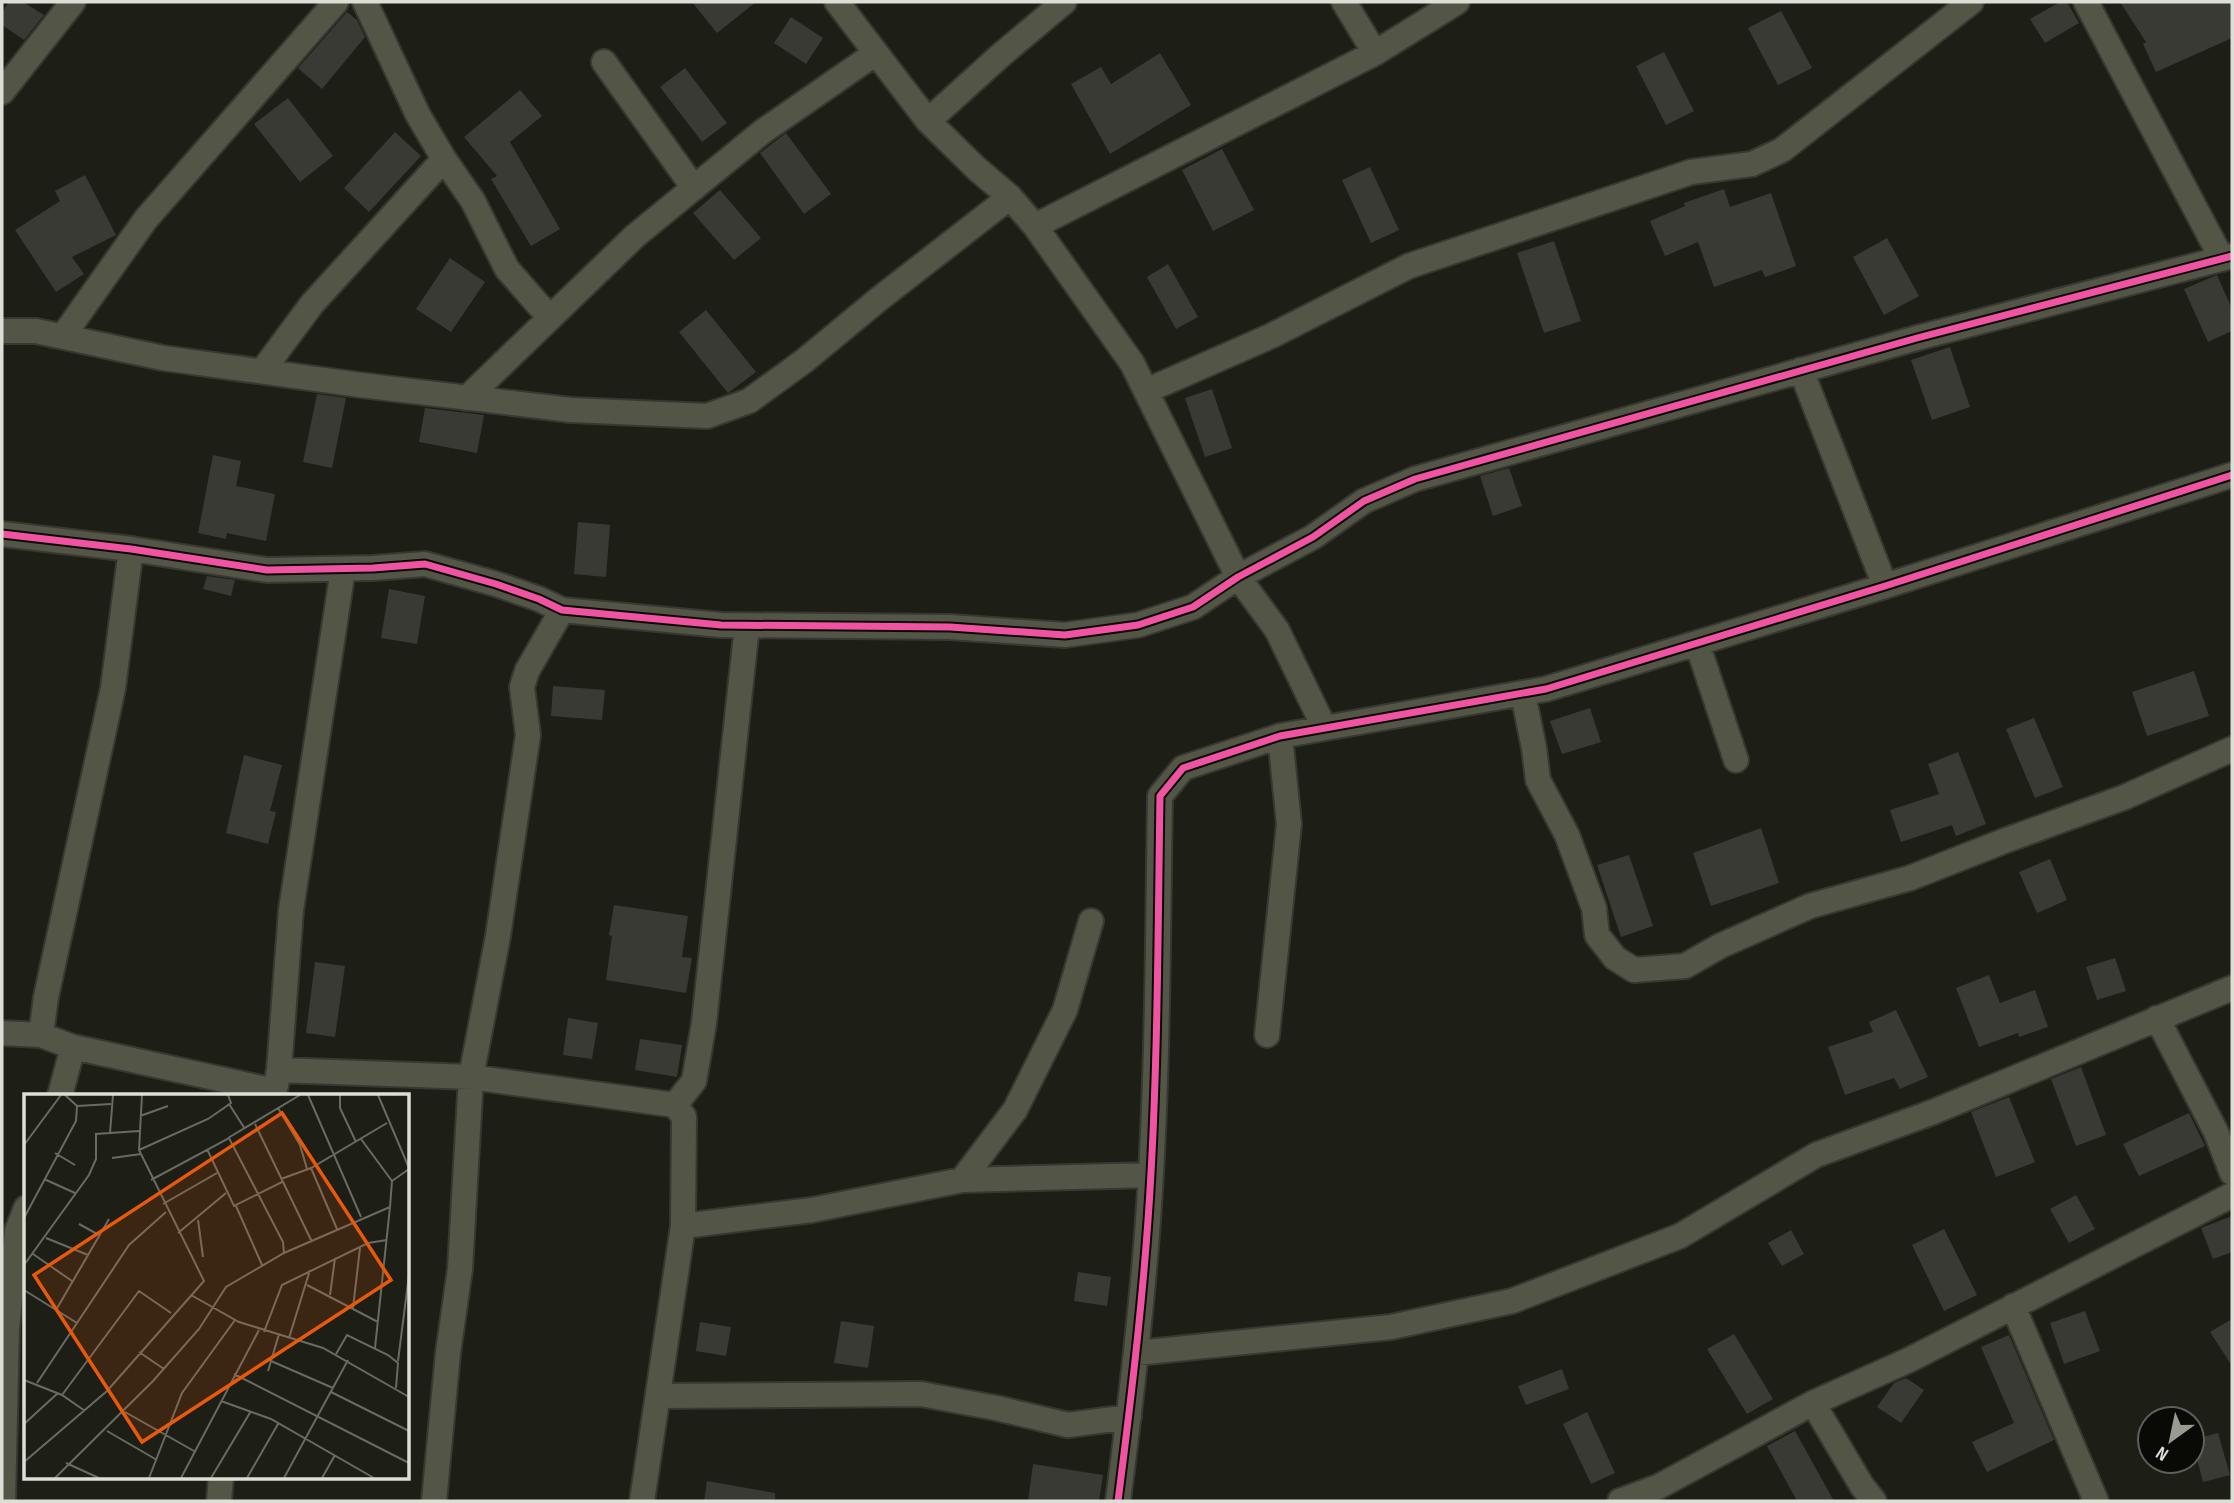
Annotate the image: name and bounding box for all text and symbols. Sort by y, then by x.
inset map [24,1094,410,1478]
north arrow [2136,1405,2206,1475]
text: N [2152,1441,2173,1465]

